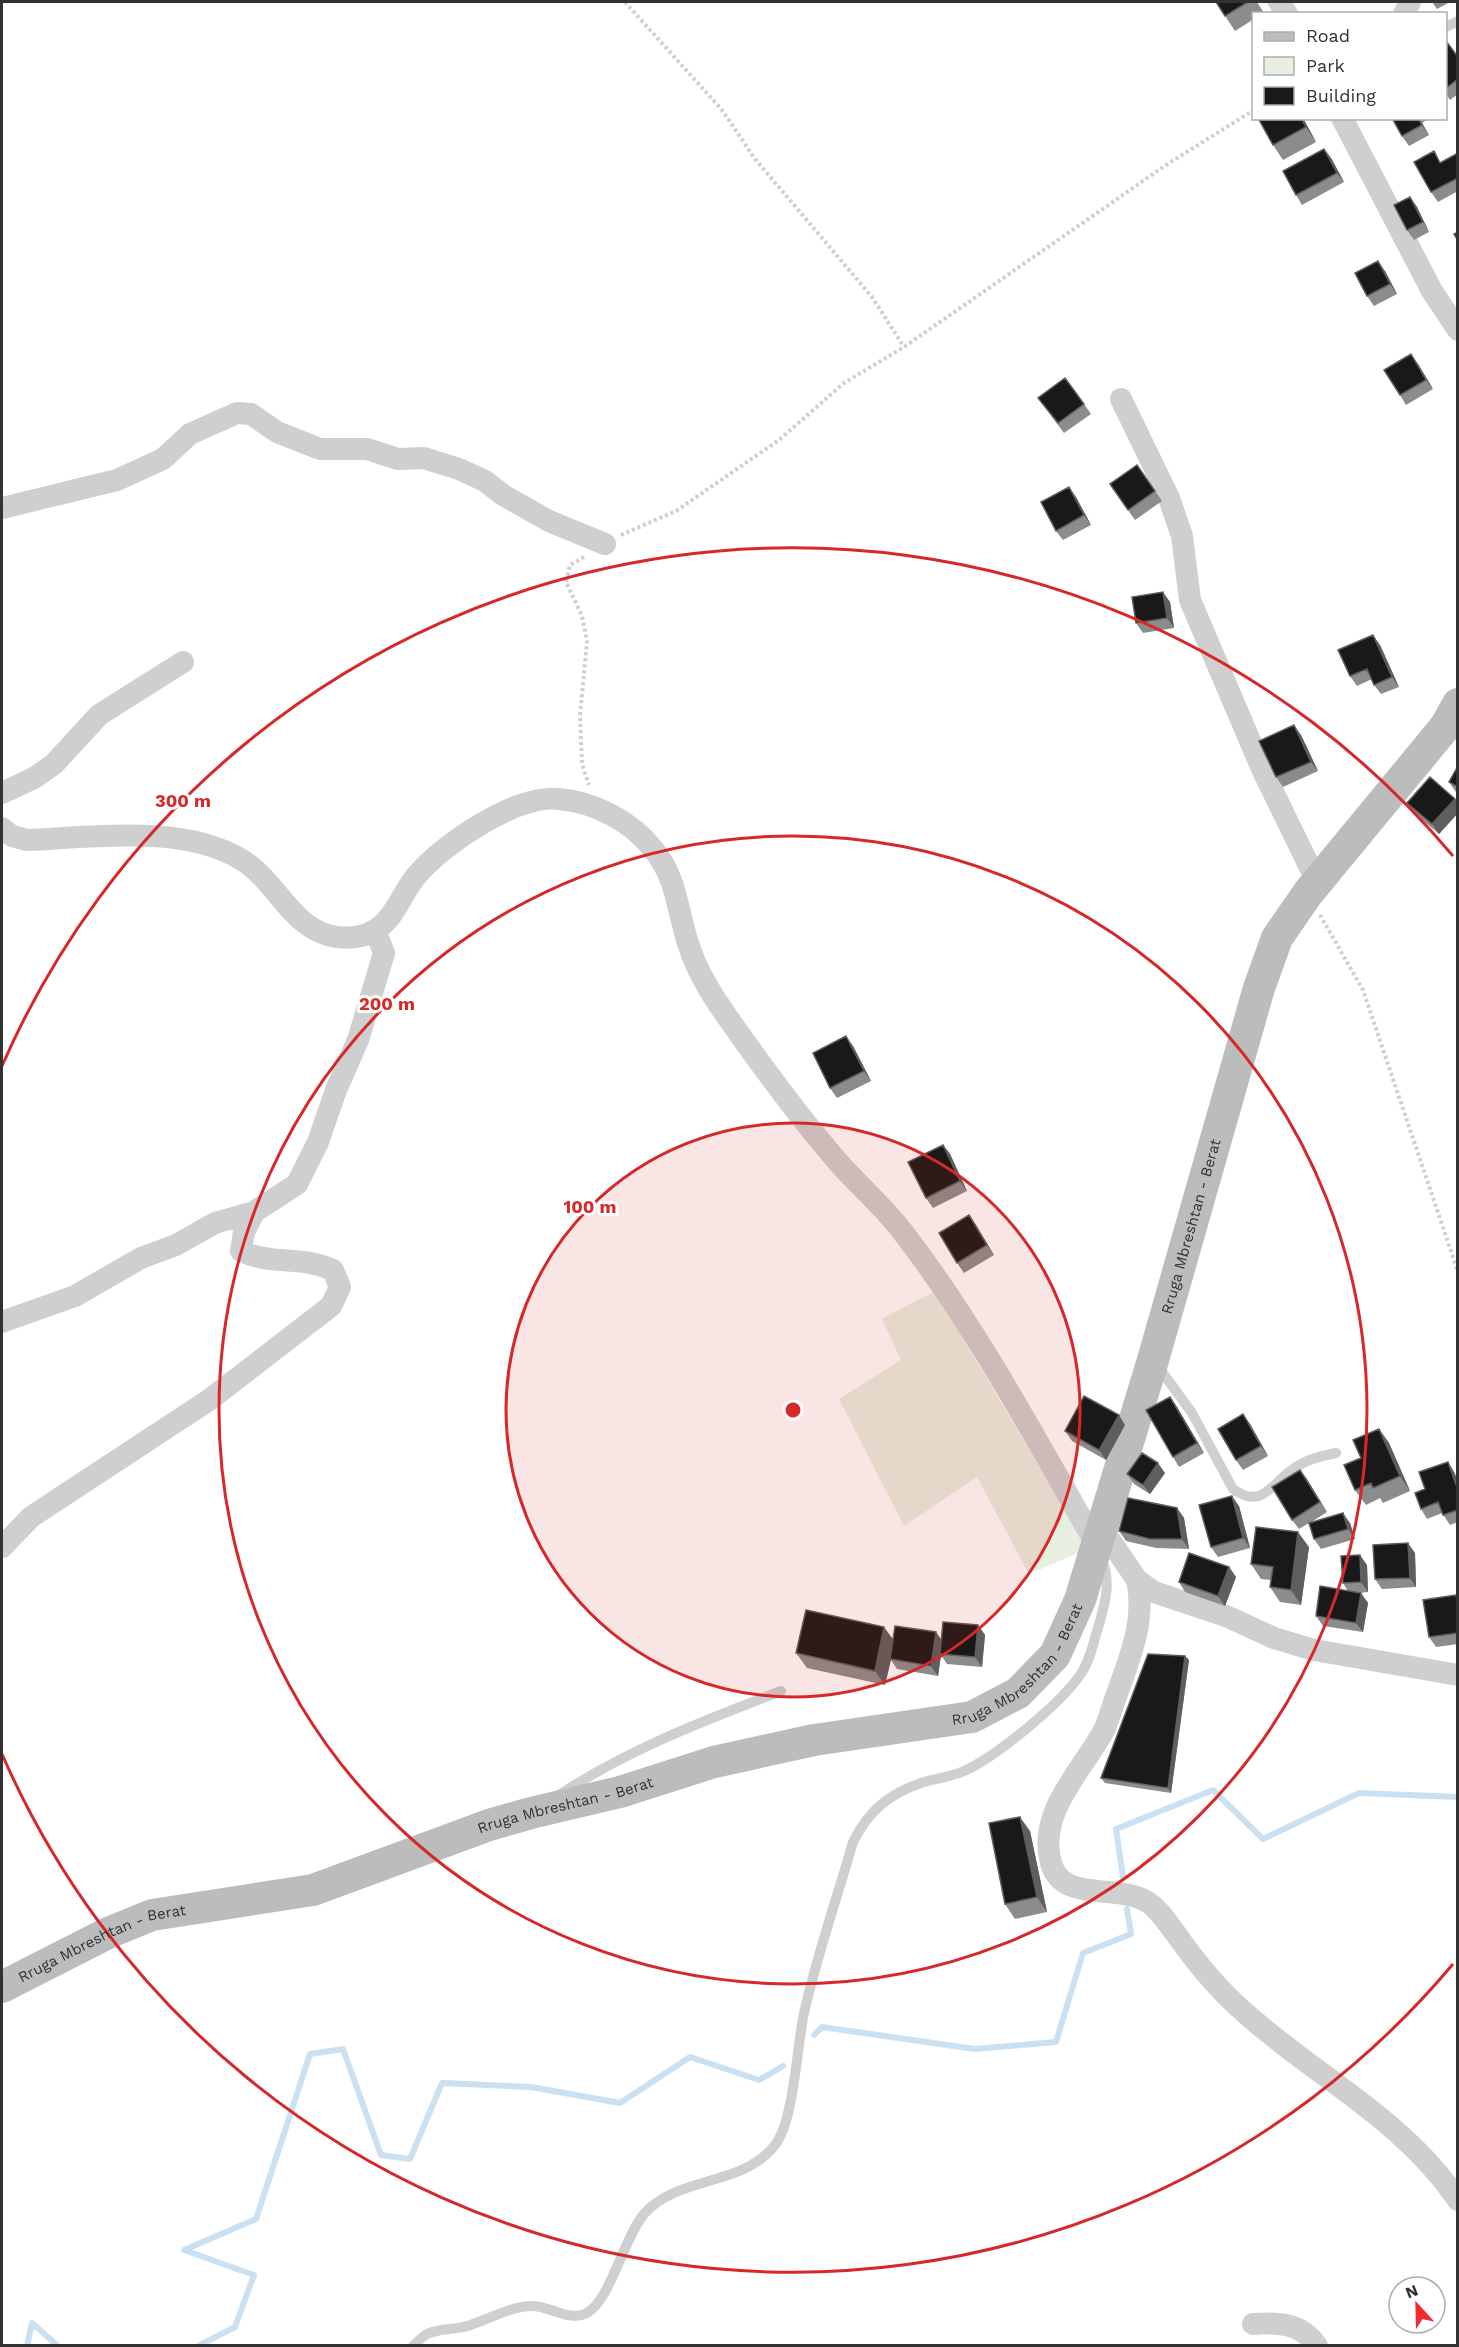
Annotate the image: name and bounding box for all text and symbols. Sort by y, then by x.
legend [1252,12,1447,120]
text: Road [1306,25,1350,46]
text: Park [1306,55,1345,76]
text: Building [1306,85,1376,106]
text: 300 m [155,790,211,811]
text: 200 m [359,993,415,1014]
street label: Rruga Mbreshtan - Berat [1158,1136,1225,1316]
text: 100 m [563,1196,617,1217]
centre of rings [783,1400,803,1420]
street label: Rruga Mbreshtan - Berat [950,1600,1087,1729]
street label: Rruga Mbreshtan - Berat [475,1773,656,1837]
street label: Rruga Mbreshtan - Berat [15,1901,188,1986]
north arrow [1387,2275,1447,2335]
text: N [1403,2281,1421,2303]

